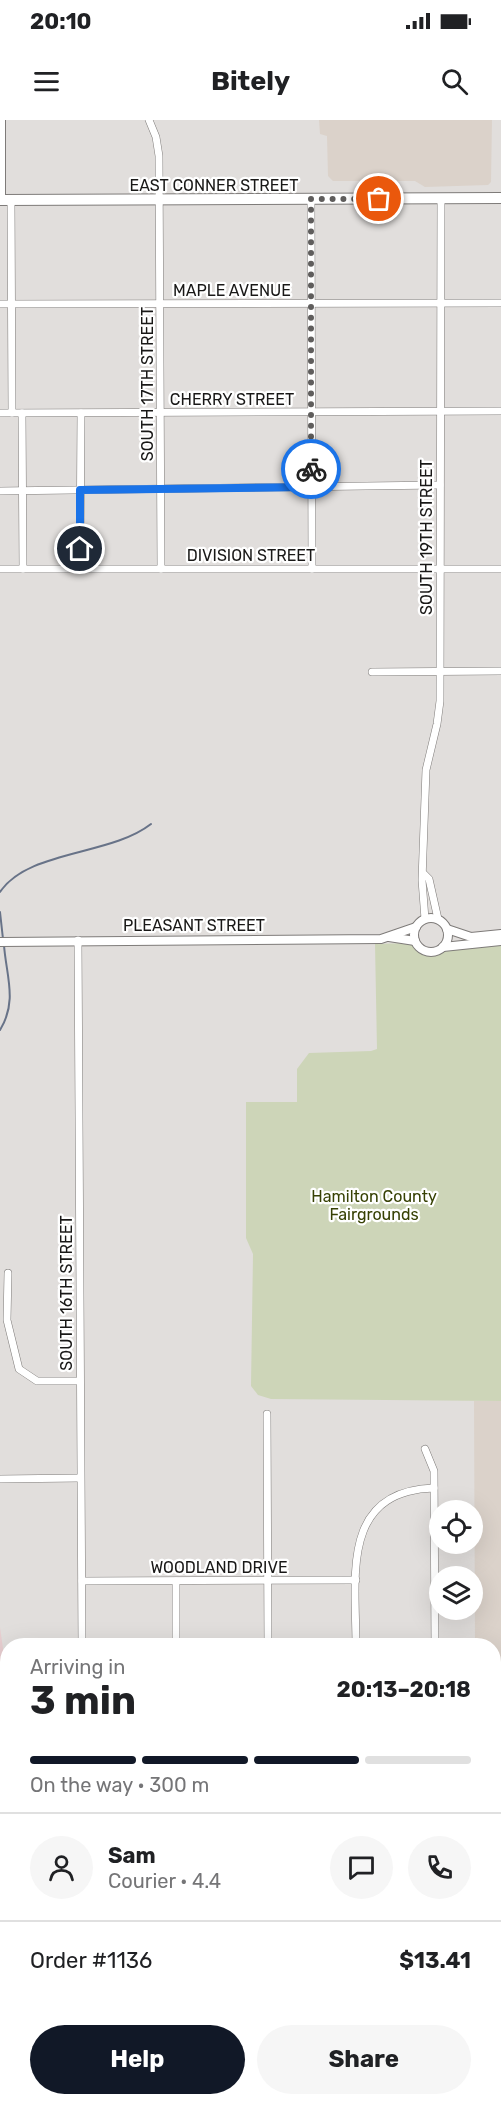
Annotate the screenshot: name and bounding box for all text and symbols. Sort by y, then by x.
text: 20:10 [30,8,92,35]
icon: menu [30,65,63,98]
text: Bitely [211,65,290,97]
icon: search [438,65,471,98]
pin [353,173,404,224]
street label: EAST CONNER STREET [130,176,298,195]
icon: bag [362,182,395,215]
street label: MAPLE AVENUE [173,281,291,300]
street label: SOUTH 17TH STREET [138,307,157,461]
street label: CHERRY STREET [170,390,294,409]
courier [281,439,341,499]
icon: bike [295,453,328,486]
street label: SOUTH 19TH STREET [417,459,436,615]
pin [54,523,105,574]
icon: home [63,532,96,565]
street label: DIVISION STREET [187,546,315,565]
street label: PLEASANT STREET [123,916,265,935]
park label: Hamilton County Fairgrounds [311,1187,437,1224]
street label: SOUTH 16TH STREET [57,1215,76,1371]
map controls [429,1500,483,1620]
button: locate [429,1500,483,1554]
street label: WOODLAND DRIVE [150,1558,288,1577]
button: layers [429,1566,483,1620]
text: Arriving in [30,1655,125,1679]
text: 20:13–20:18 [336,1676,471,1703]
text: 3 min [30,1678,136,1724]
text: On the way · 300 m [30,1773,209,1797]
button: person [30,1836,93,1899]
button: chat [330,1836,393,1899]
button: phone [408,1836,471,1899]
text: Sam [108,1842,156,1869]
text: Courier · 4.4 [108,1869,221,1893]
text: Order #1136 [30,1947,152,1974]
text: $13.41 [399,1947,471,1974]
button: Help [30,2025,245,2094]
button: Share [257,2025,471,2094]

